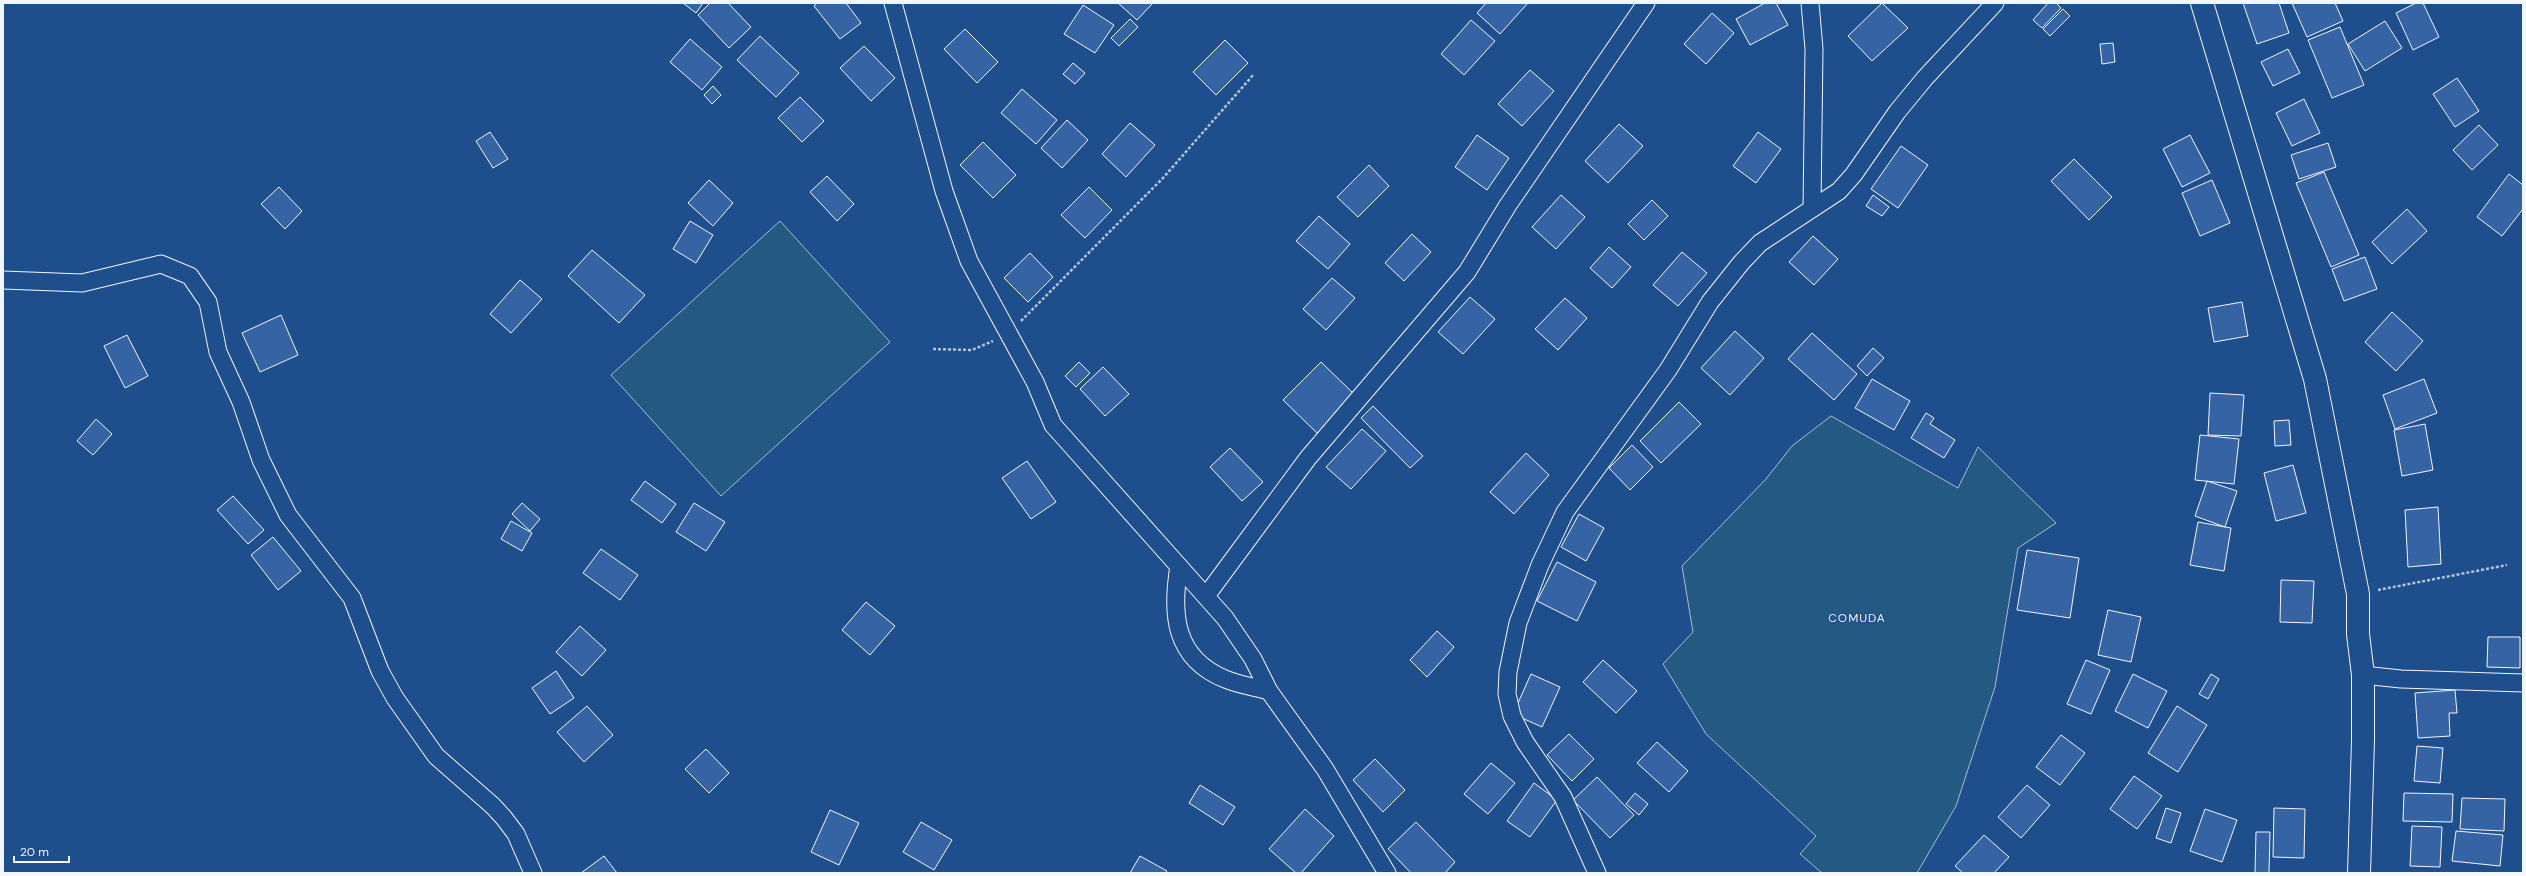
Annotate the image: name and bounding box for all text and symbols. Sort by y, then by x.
district label: COMUDA [1828,610,1886,626]
scale bar [14,838,69,864]
text: 20 m [20,844,49,860]

